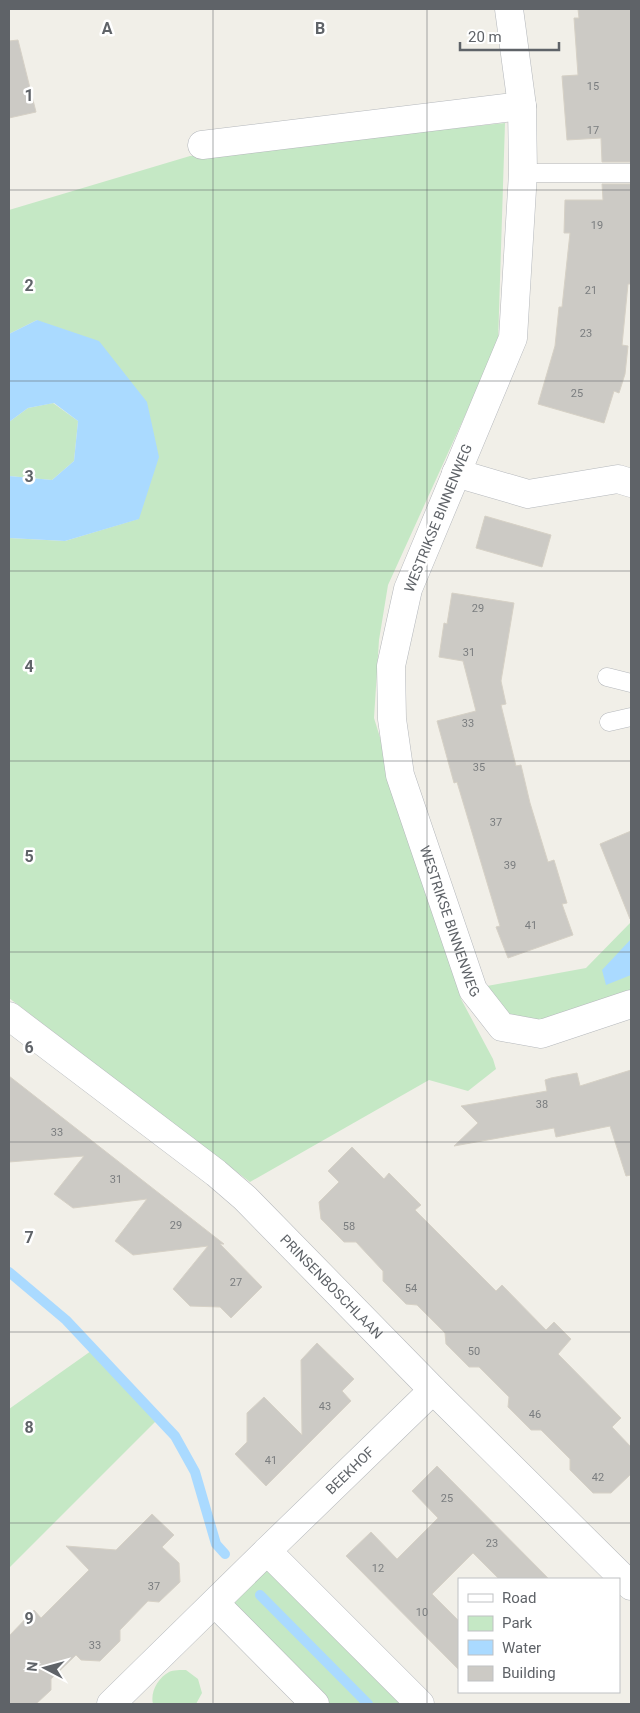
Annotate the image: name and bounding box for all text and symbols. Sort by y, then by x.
text: A [102,19,113,38]
text: B [315,19,325,38]
scale bar [460,20,559,52]
text: 20 m [468,28,502,46]
house number: 15 [587,80,599,93]
text: 1 [24,86,34,105]
house number: 17 [587,124,599,137]
house number: 19 [591,219,603,232]
text: 2 [24,276,34,295]
house number: 21 [585,284,597,297]
house number: 23 [580,327,592,340]
house number: 25 [571,387,583,400]
street label: WESTRIKSE BINNENWEG [401,442,475,594]
text: 3 [24,467,34,486]
house number: 29 [472,602,484,615]
house number: 31 [463,646,475,659]
text: 4 [24,657,34,676]
house number: 33 [462,717,474,730]
house number: 35 [473,761,485,774]
house number: 37 [490,816,502,829]
street label: WESTRIKSE BINNENWEG [417,843,483,1000]
text: 5 [24,847,34,866]
house number: 39 [504,859,516,872]
house number: 41 [525,919,537,932]
text: 6 [24,1038,34,1057]
house number: 38 [536,1098,548,1111]
house number: 33 [51,1126,63,1139]
house number: 31 [110,1173,122,1186]
house number: 29 [170,1219,182,1232]
house number: 58 [343,1220,355,1233]
text: 7 [24,1228,34,1247]
street label: PRINSENBOSCHLAAN [277,1231,386,1342]
house number: 27 [230,1276,242,1289]
house number: 54 [405,1282,417,1295]
house number: 50 [468,1345,480,1358]
house number: 43 [319,1400,331,1413]
house number: 46 [529,1408,541,1421]
text: 8 [24,1418,34,1437]
street label: BEEKHOF [322,1443,377,1498]
house number: 41 [265,1454,277,1467]
house number: 42 [592,1471,604,1484]
house number: 25 [441,1492,453,1505]
house number: 23 [486,1537,498,1550]
house number: 12 [372,1562,384,1575]
legend [458,1578,620,1693]
house number: 37 [148,1580,160,1593]
text: Road [502,1589,536,1607]
house number: 10 [416,1606,428,1619]
text: 9 [24,1609,34,1628]
text: Park [502,1614,533,1632]
house number: 33 [89,1639,101,1652]
text: Water [502,1639,541,1657]
north arrow [20,1643,70,1693]
text: N [24,1661,41,1672]
text: Building [502,1664,556,1682]

